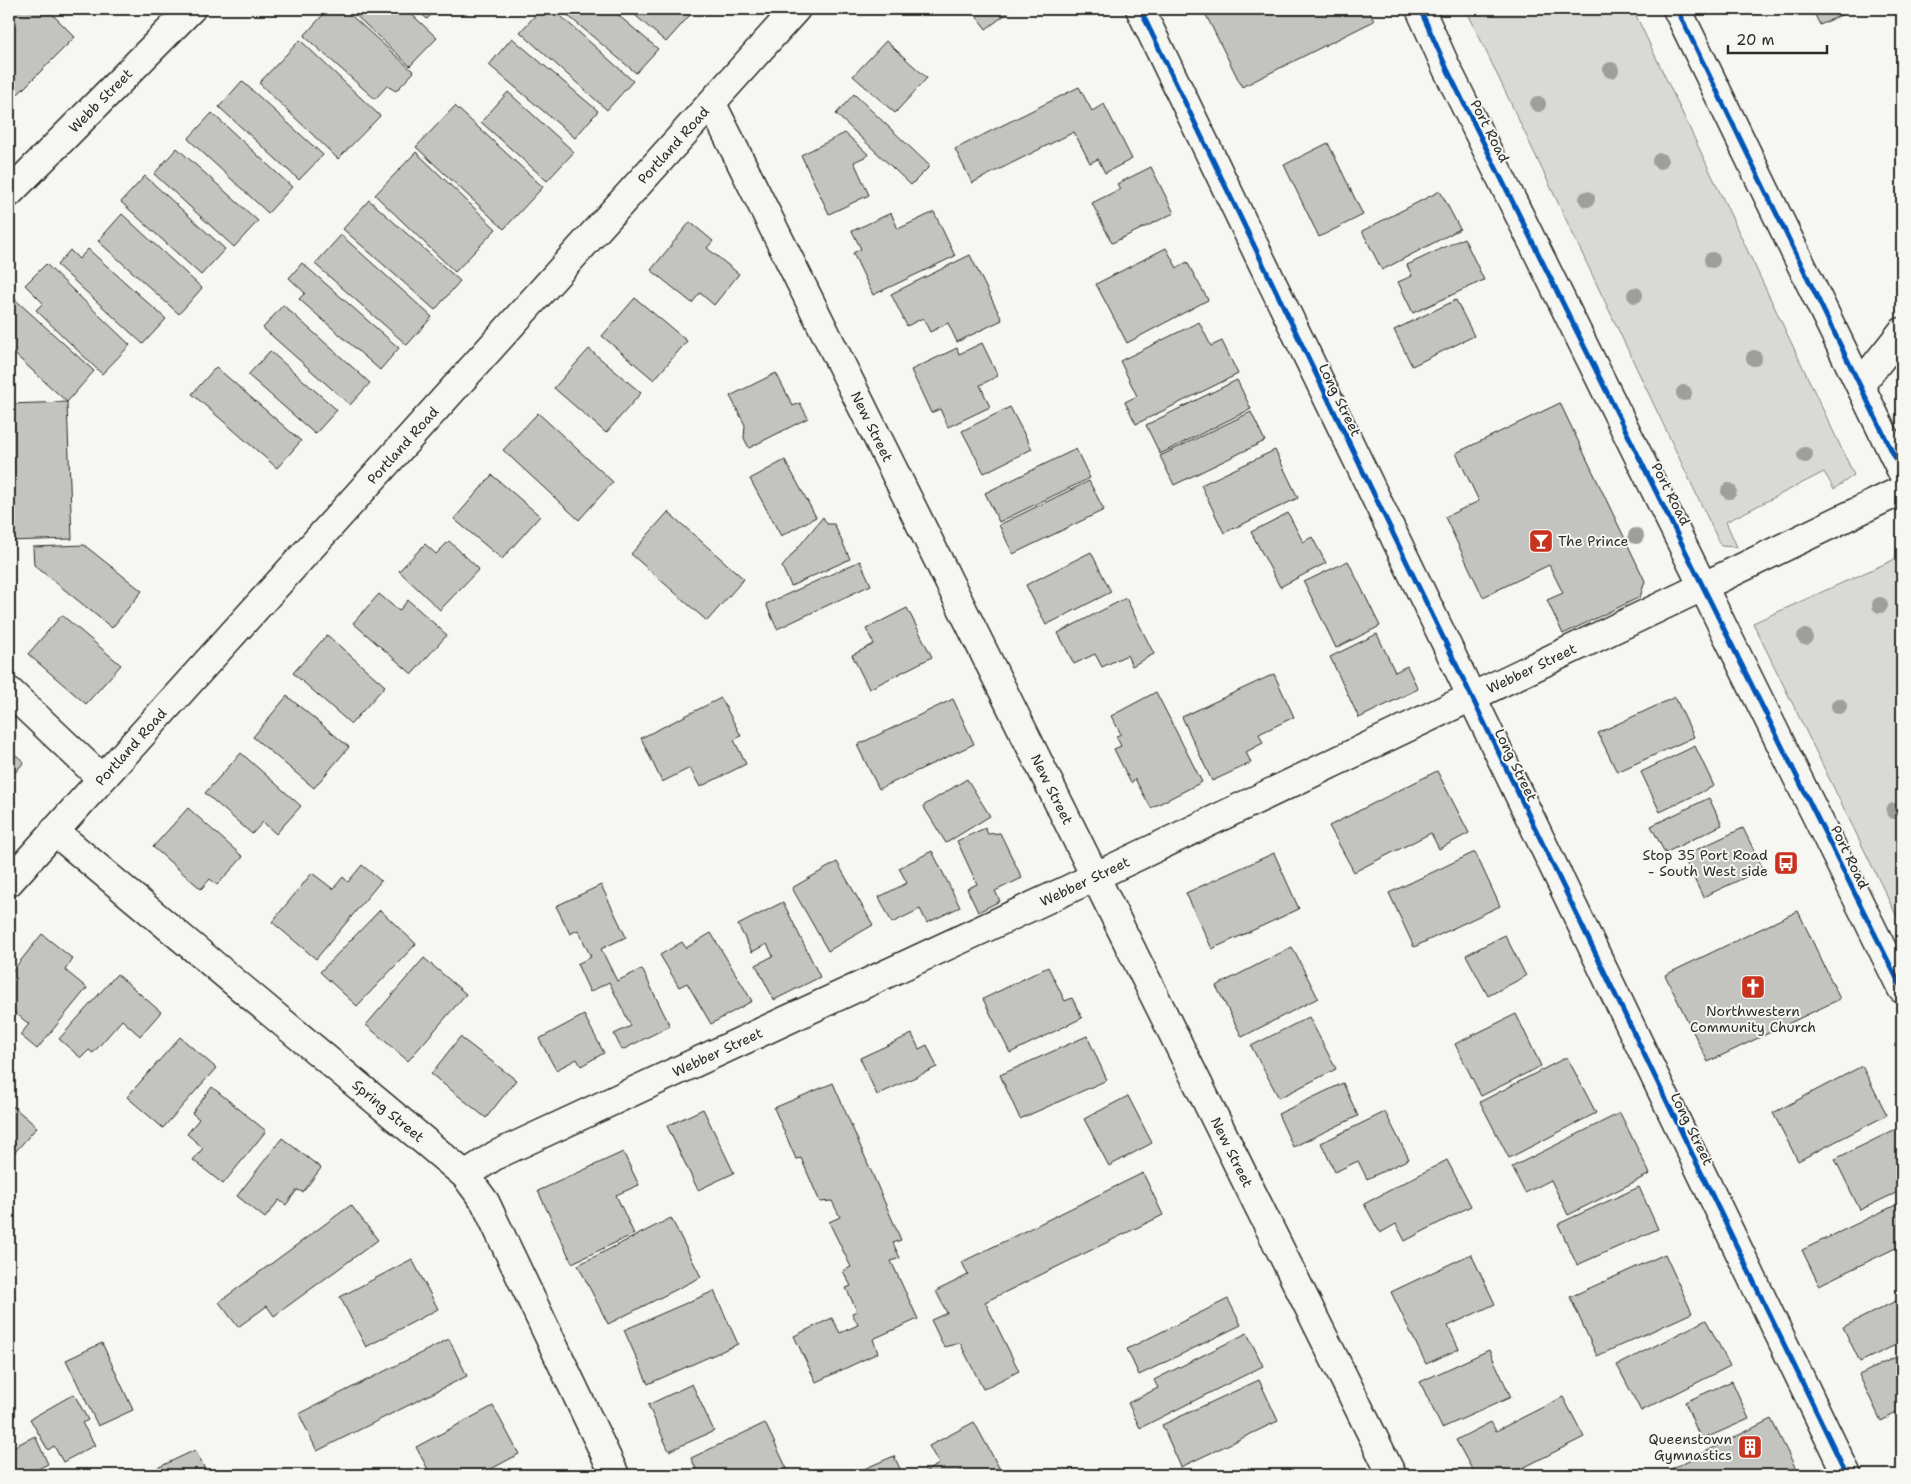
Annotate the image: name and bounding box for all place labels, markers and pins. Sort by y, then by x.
bar icon: The Prince [1528,528,1554,554]
place label: The Prince [1558,532,1628,550]
place label: Stop 35 Port Road - South West side [1643,846,1768,880]
bus stop icon: Stop 35 Port Road - South West side [1773,850,1799,876]
church icon: Northwestern Community Church [1740,974,1766,1000]
place label: Northwestern Community Church [1690,1002,1816,1036]
place label: Queenstown Gymnastics [1649,1430,1732,1464]
building icon: Queenstown Gymnastics [1737,1434,1763,1460]

